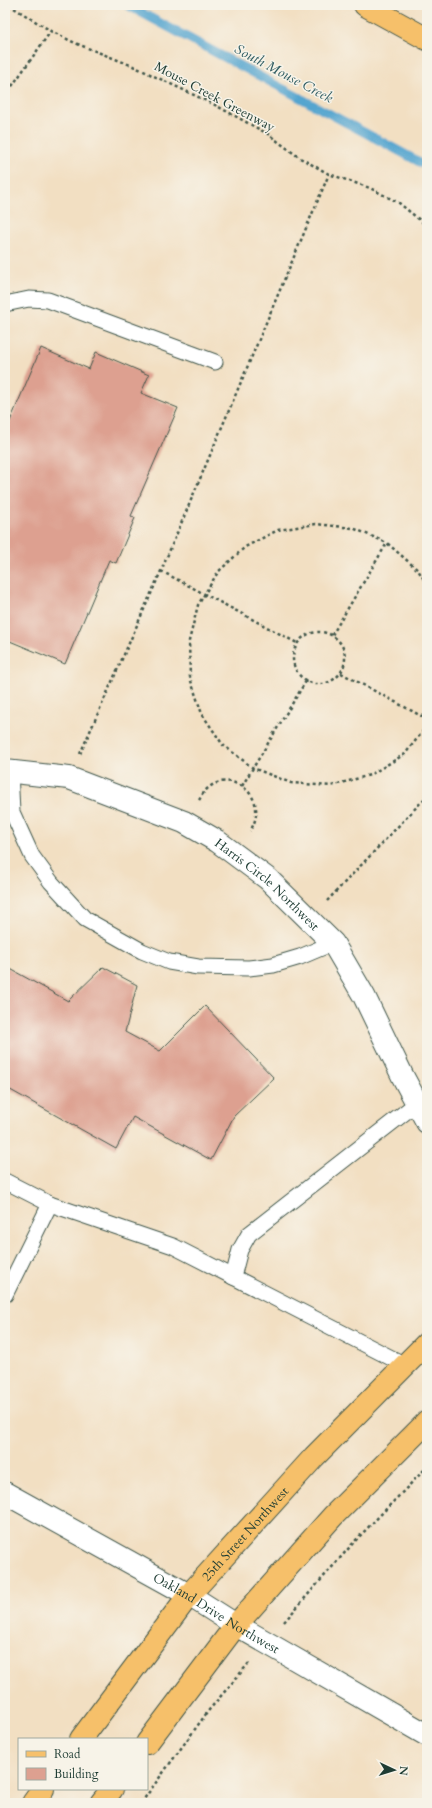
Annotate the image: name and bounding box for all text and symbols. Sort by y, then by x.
water label: South Mouse Creek [231,39,336,107]
street label: Mouse Creek Greenway [151,57,278,136]
street label: Harris Circle Northwest [211,834,323,935]
street label: 25th Street Northwest [198,1483,293,1585]
street label: Oakland Drive Northwest [149,1569,283,1658]
legend [18,1738,148,1790]
text: Road [54,1746,81,1762]
north arrow [374,1750,414,1790]
text: N [396,1765,411,1776]
text: Building [54,1766,99,1782]

